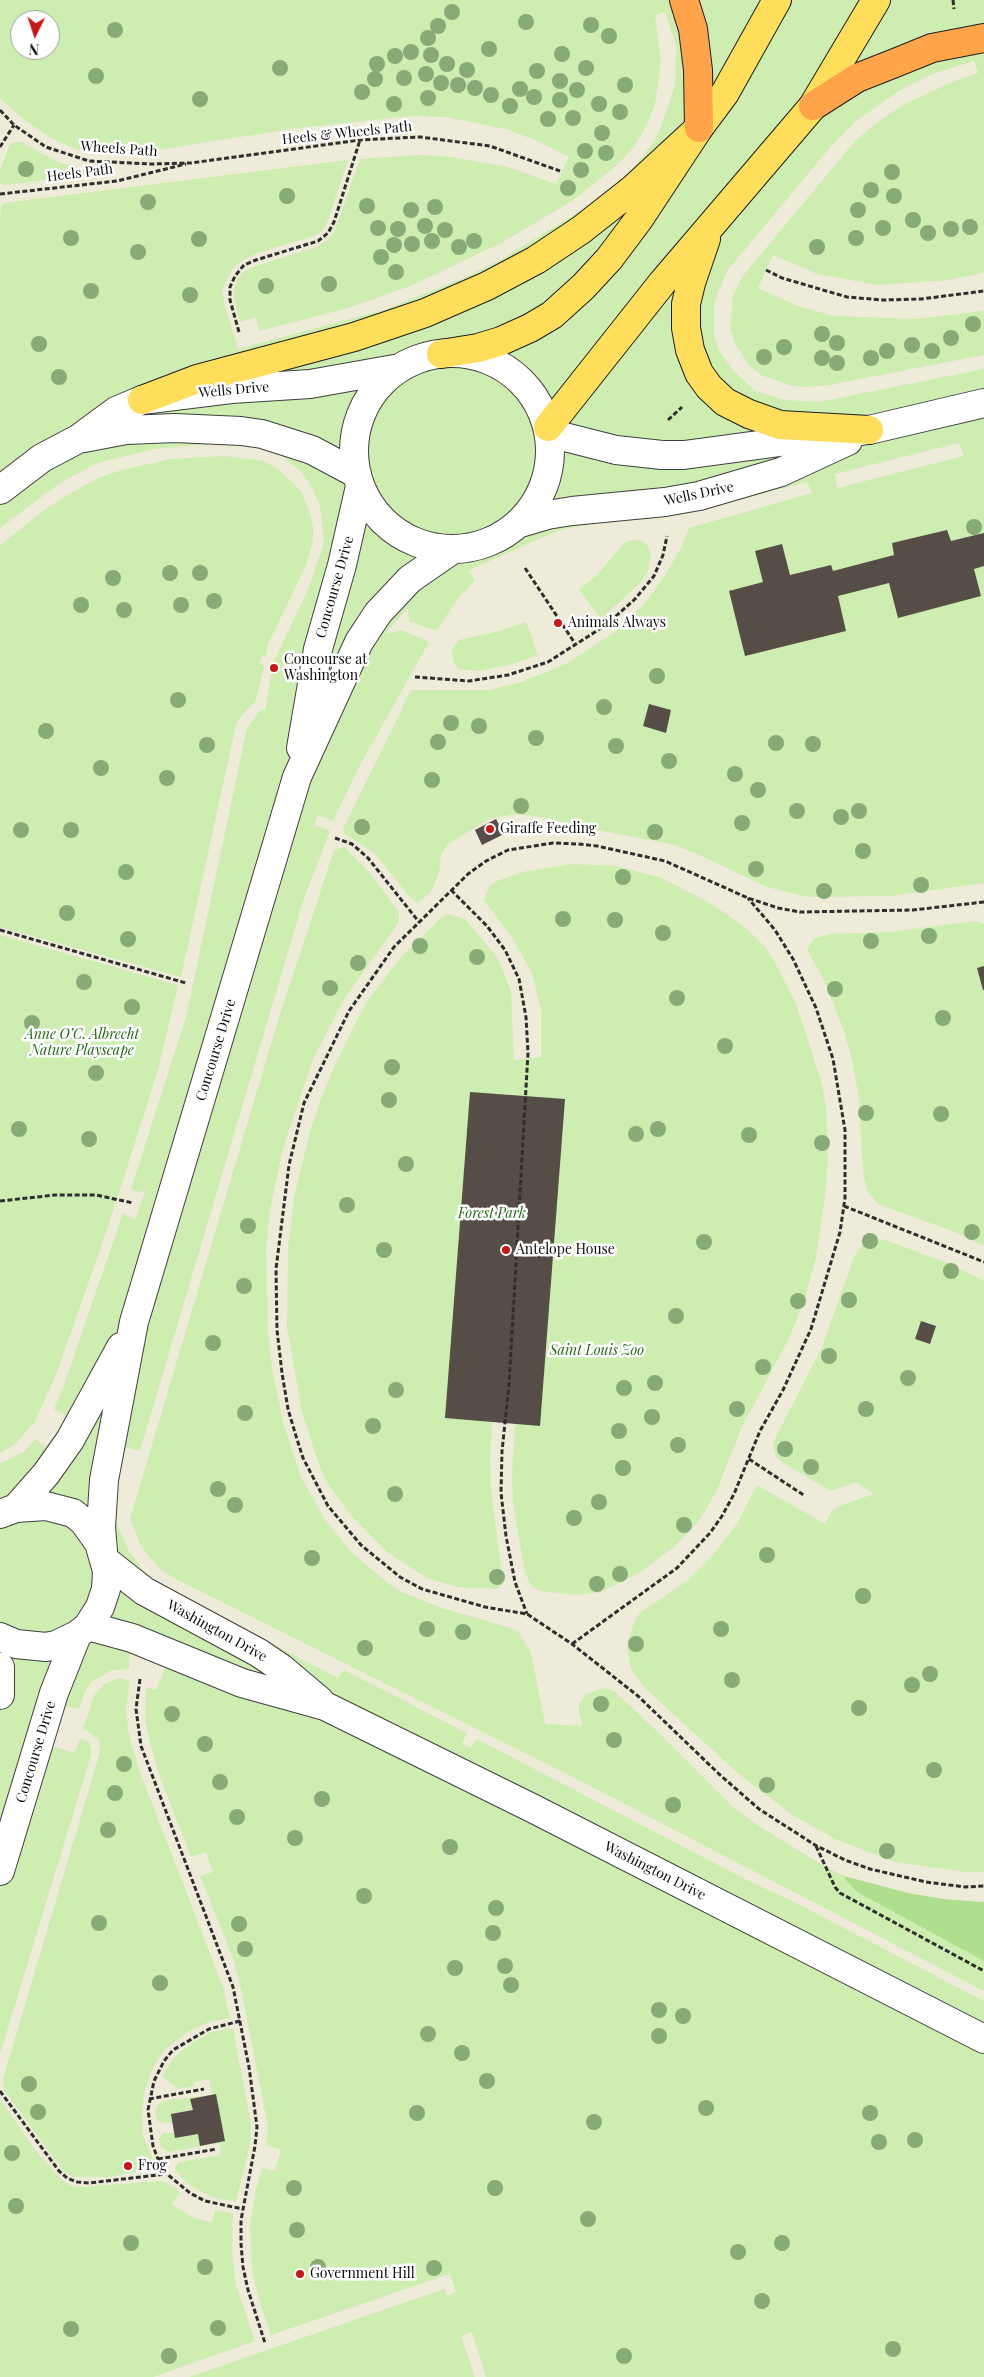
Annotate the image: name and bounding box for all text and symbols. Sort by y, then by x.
north arrow [10,10,60,60]
text: N [28,40,40,59]
street label: Heels & Wheels Path [281,118,413,148]
street label: Wheels Path [80,138,158,160]
street label: Heels Path [46,161,114,185]
street label: Wells Drive [198,379,270,401]
street label: Wells Drive [663,478,735,510]
street label: Concourse Drive [312,534,358,640]
place label: Animals Always [568,615,666,631]
marker: Animals Always [552,617,564,629]
place label: Concourse at Washington [284,652,367,684]
marker: Concourse at Washington [268,662,280,674]
place label: Giraffe Feeding [500,821,596,837]
marker: Giraffe Feeding [484,823,496,835]
street label: Concourse Drive [193,997,239,1103]
park label: Anne O’C. Albrecht Nature Playscape [25,1027,139,1060]
park label: Forest Park [458,1206,526,1222]
place label: Antelope House [516,1242,615,1258]
marker: Antelope House [500,1244,512,1256]
park label: Saint Louis Zoo [550,1343,644,1359]
street label: Washington Drive [164,1597,270,1665]
street label: Concourse Drive [13,1699,59,1805]
street label: Washington Drive [601,1838,709,1904]
place label: Frog [138,2158,167,2174]
marker: Frog [122,2160,134,2172]
place label: Government Hill [310,2266,415,2282]
marker: Government Hill [294,2268,306,2280]

